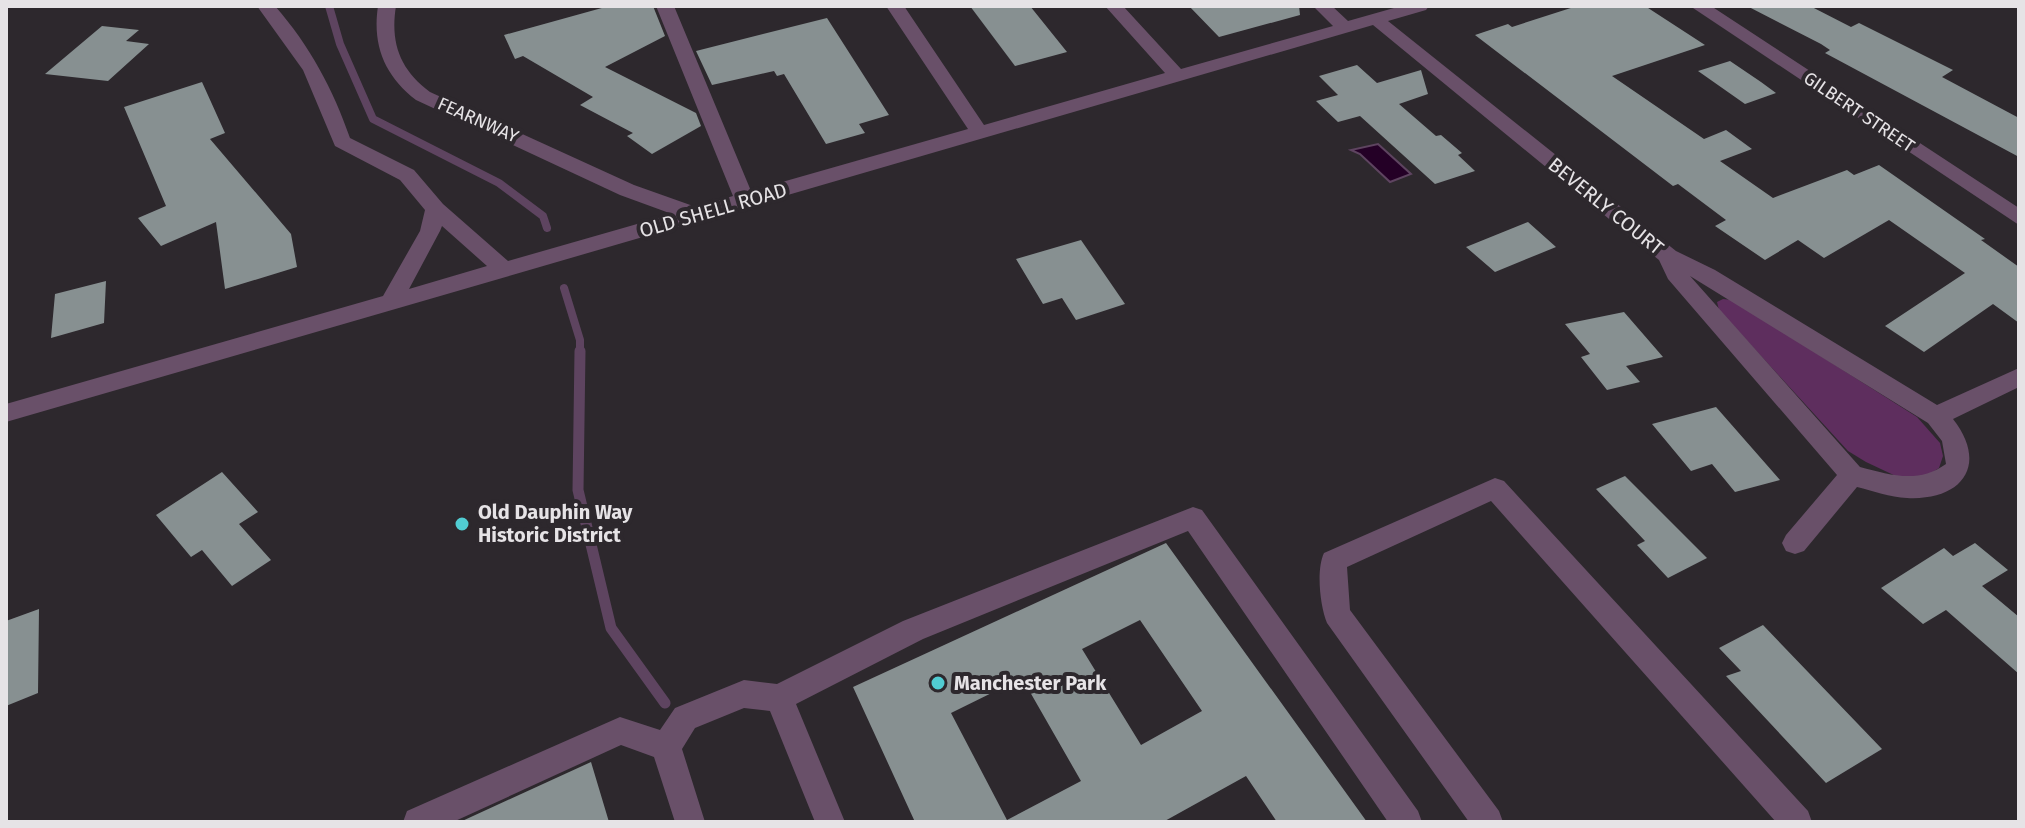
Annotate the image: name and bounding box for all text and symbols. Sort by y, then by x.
street label: GILBERT STREET [1799,67,1919,158]
street label: FEARNWAY [434,92,522,148]
street label: BEVERLY COURT [1544,152,1669,260]
street label: OLD SHELL ROAD [636,177,790,243]
place label: Old Dauphin Way Historic District [478,500,633,547]
marker: Old Dauphin Way Historic District [453,515,471,533]
place label: Manchester Park [954,671,1107,695]
marker: Manchester Park [929,674,947,692]

